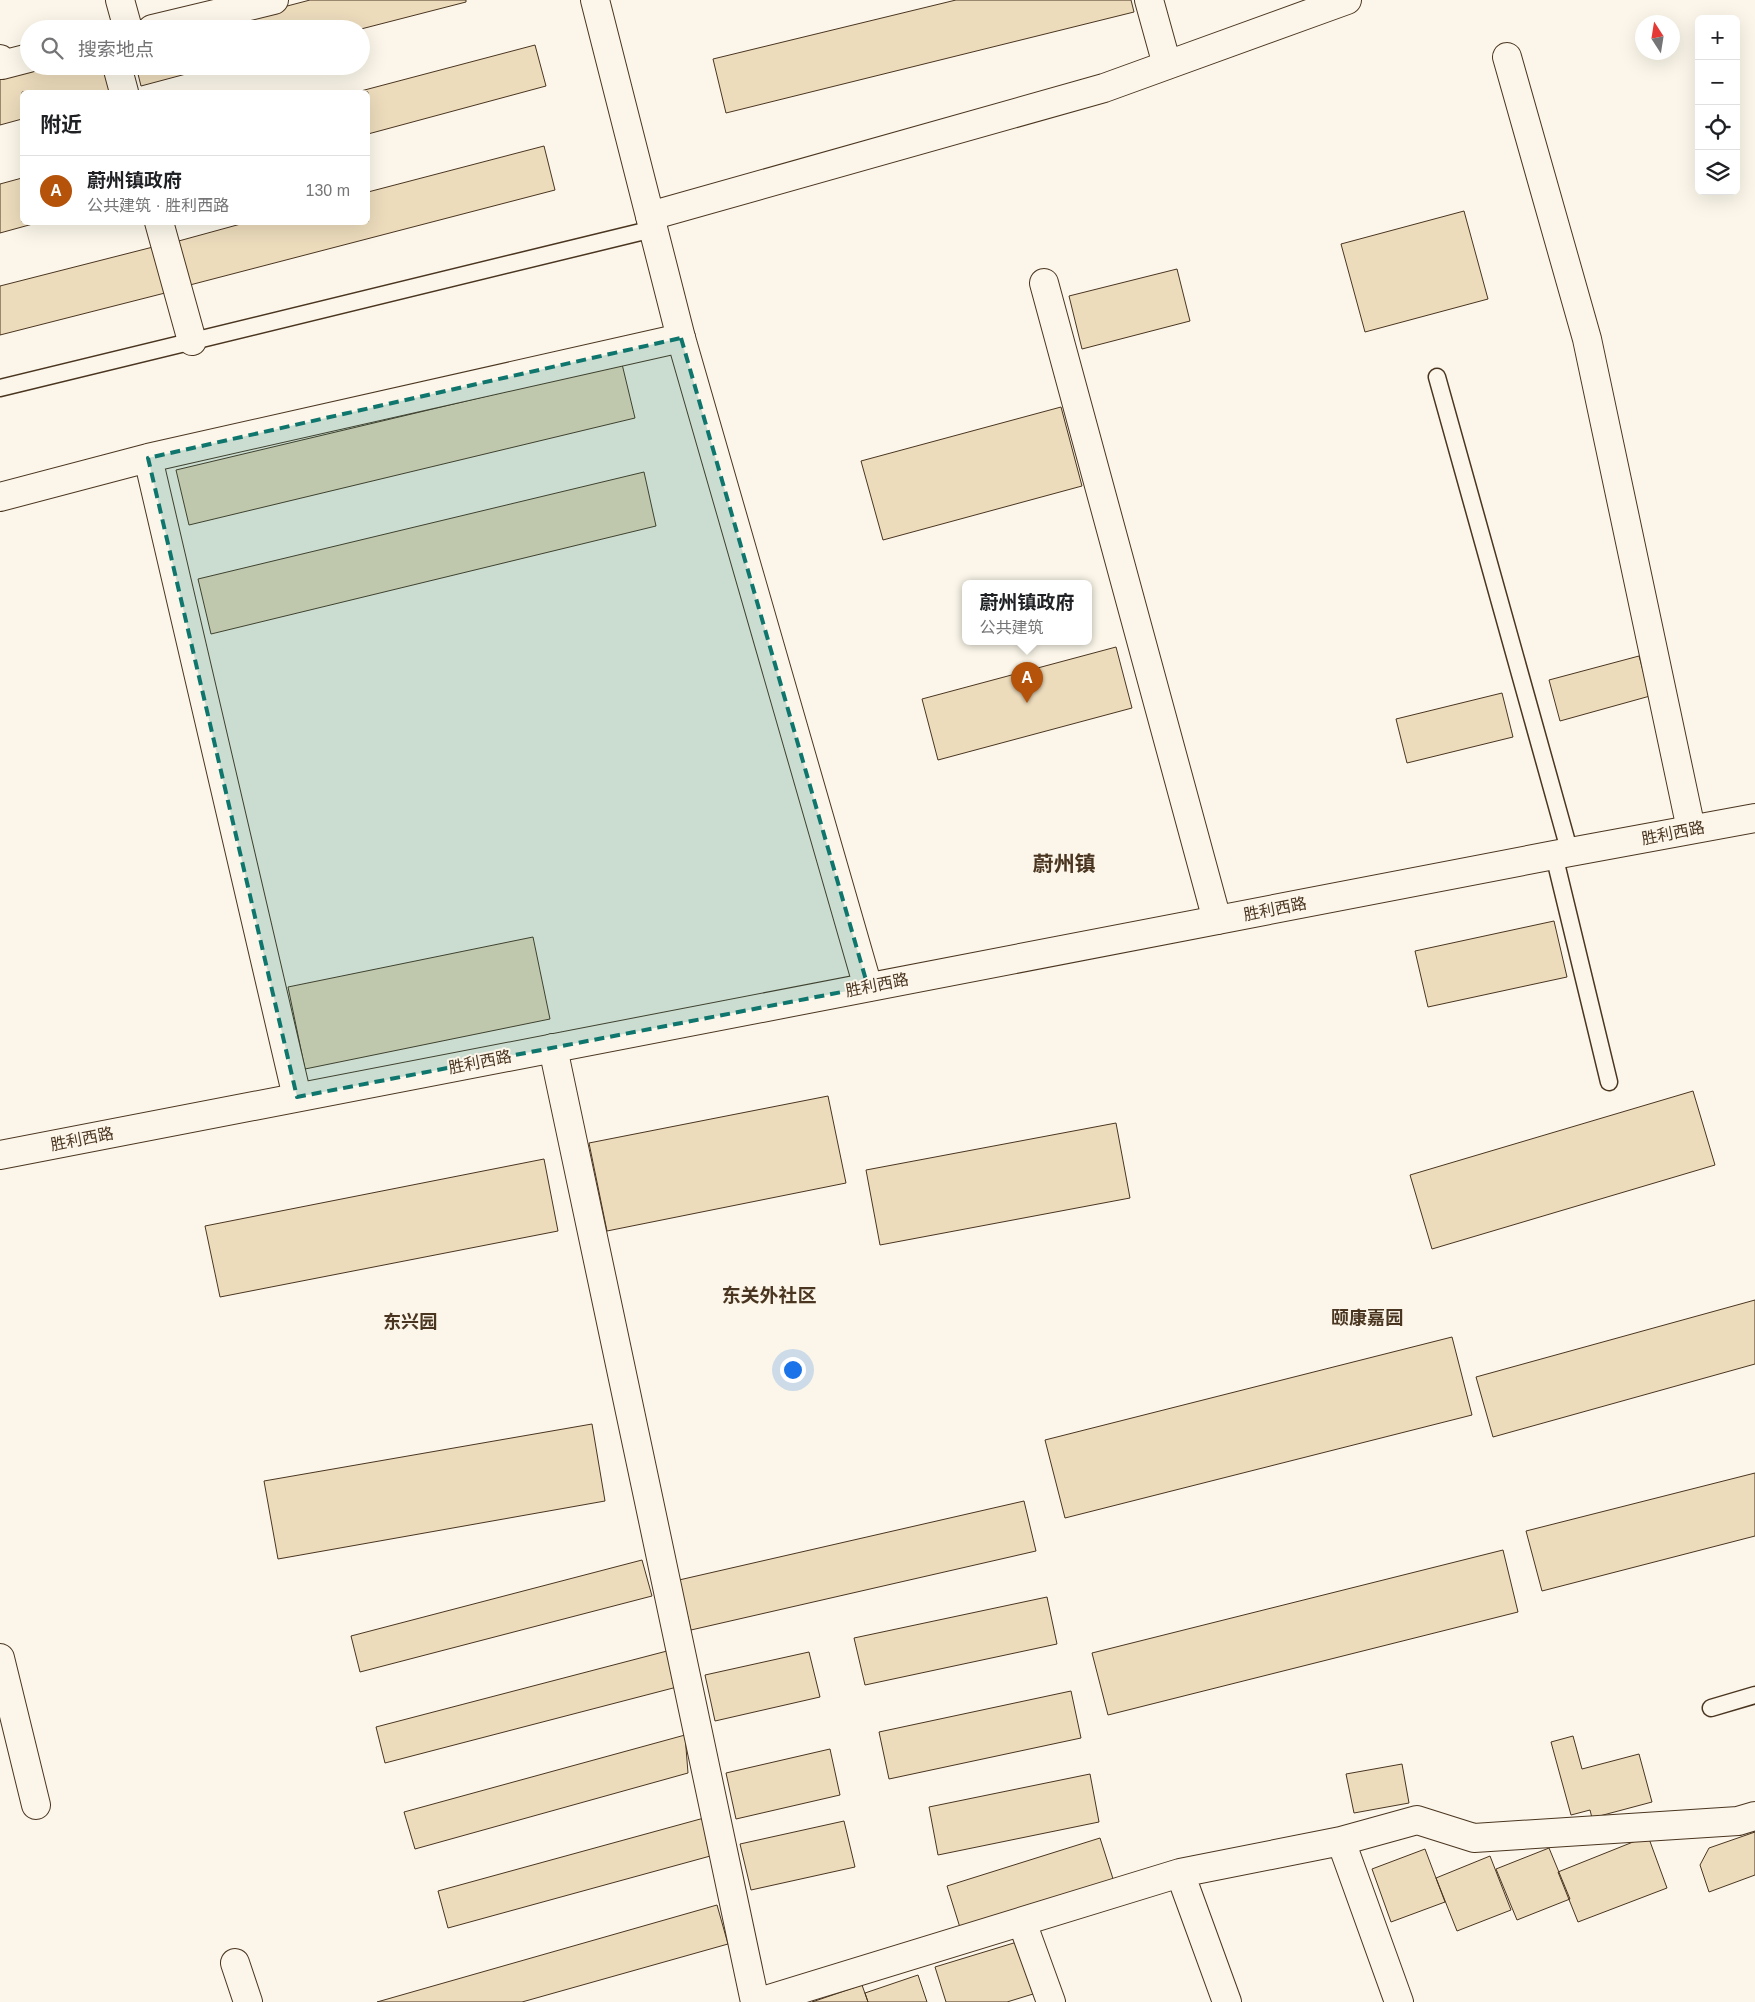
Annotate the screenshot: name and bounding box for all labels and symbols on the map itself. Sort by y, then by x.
north arrow [1635,15,1680,60]
pin: A [1011,662,1043,703]
street label: 胜利西路 [1640,819,1706,847]
district label: 蔚州镇 [1033,852,1096,875]
street label: 胜利西路 [1242,895,1308,923]
street label: 胜利西路 [844,971,910,999]
street label: 胜利西路 [447,1048,513,1076]
street label: 胜利西路 [49,1125,115,1153]
district label: 东关外社区 [721,1285,817,1306]
district label: 颐康嘉园 [1331,1308,1403,1328]
district label: 东兴园 [383,1312,437,1332]
your location [780,1357,806,1383]

